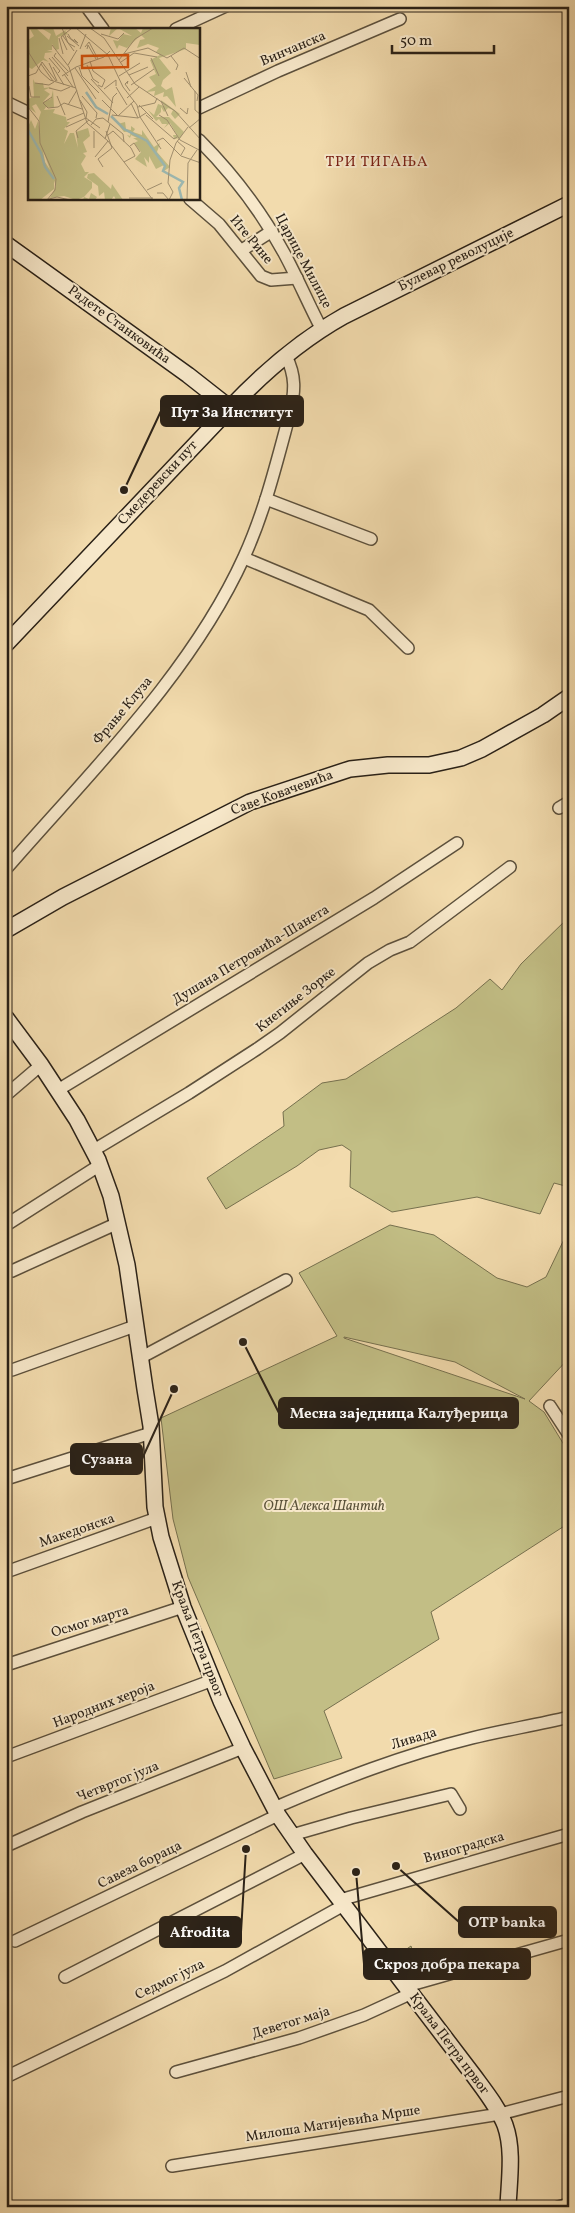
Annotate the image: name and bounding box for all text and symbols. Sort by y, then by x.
scale bar [392,22,495,54]
street label: Винчанска [257,27,329,71]
inset map [28,28,200,200]
text: 50 m [400,31,432,52]
district label: ТРИ ТИГАЊА [326,152,428,173]
street label: Царице Милице [270,210,336,312]
street label: Ите Рине [225,211,277,269]
street label: Булевар револуције [395,224,517,296]
street label: Радете Станковића [64,281,174,369]
callout: Пут За Институт [161,396,303,426]
text: Пут За Институт [171,403,294,424]
street label: Смедеревски пут [114,437,202,529]
street label: Фрање Клуза [89,673,157,749]
street label: Саве Ковачевића [228,766,336,820]
street label: Душана Петровића-Шанета [169,900,333,1010]
street label: Кнегиње Зорке [252,963,340,1037]
callout: Месна заједница Калуђерица [279,1398,518,1428]
text: Месна заједница Калуђерица [290,1404,508,1425]
callout: Сузана [71,1444,142,1474]
text: Сузана [81,1450,133,1471]
park label: ОШ Алекса Шантић [263,1497,385,1516]
street label: Македонска [37,1509,117,1553]
street label: Краља Петра првог [166,1578,228,1700]
street label: Осмог марта [49,1601,131,1643]
street label: Народних хероја [50,1677,158,1733]
street label: Ливада [389,1723,439,1755]
street label: Четвртог јула [74,1757,162,1807]
street label: Виноградска [422,1827,507,1869]
street label: Савеза бораца [95,1836,185,1894]
callout: OTP banka [459,1907,556,1937]
text: OTP banka [468,1913,546,1934]
callout: Afrodita [160,1917,241,1947]
text: Afrodita [170,1923,230,1944]
callout: Скроз добра пекара [364,1949,530,1979]
street label: Седмог јула [132,1955,208,2005]
text: Скроз добра пекара [374,1955,520,1976]
street label: Краља Петра првог [404,1989,494,2099]
street label: Деветог маја [250,2002,332,2044]
street label: Милоша Матијевића Мрше [244,2101,422,2147]

